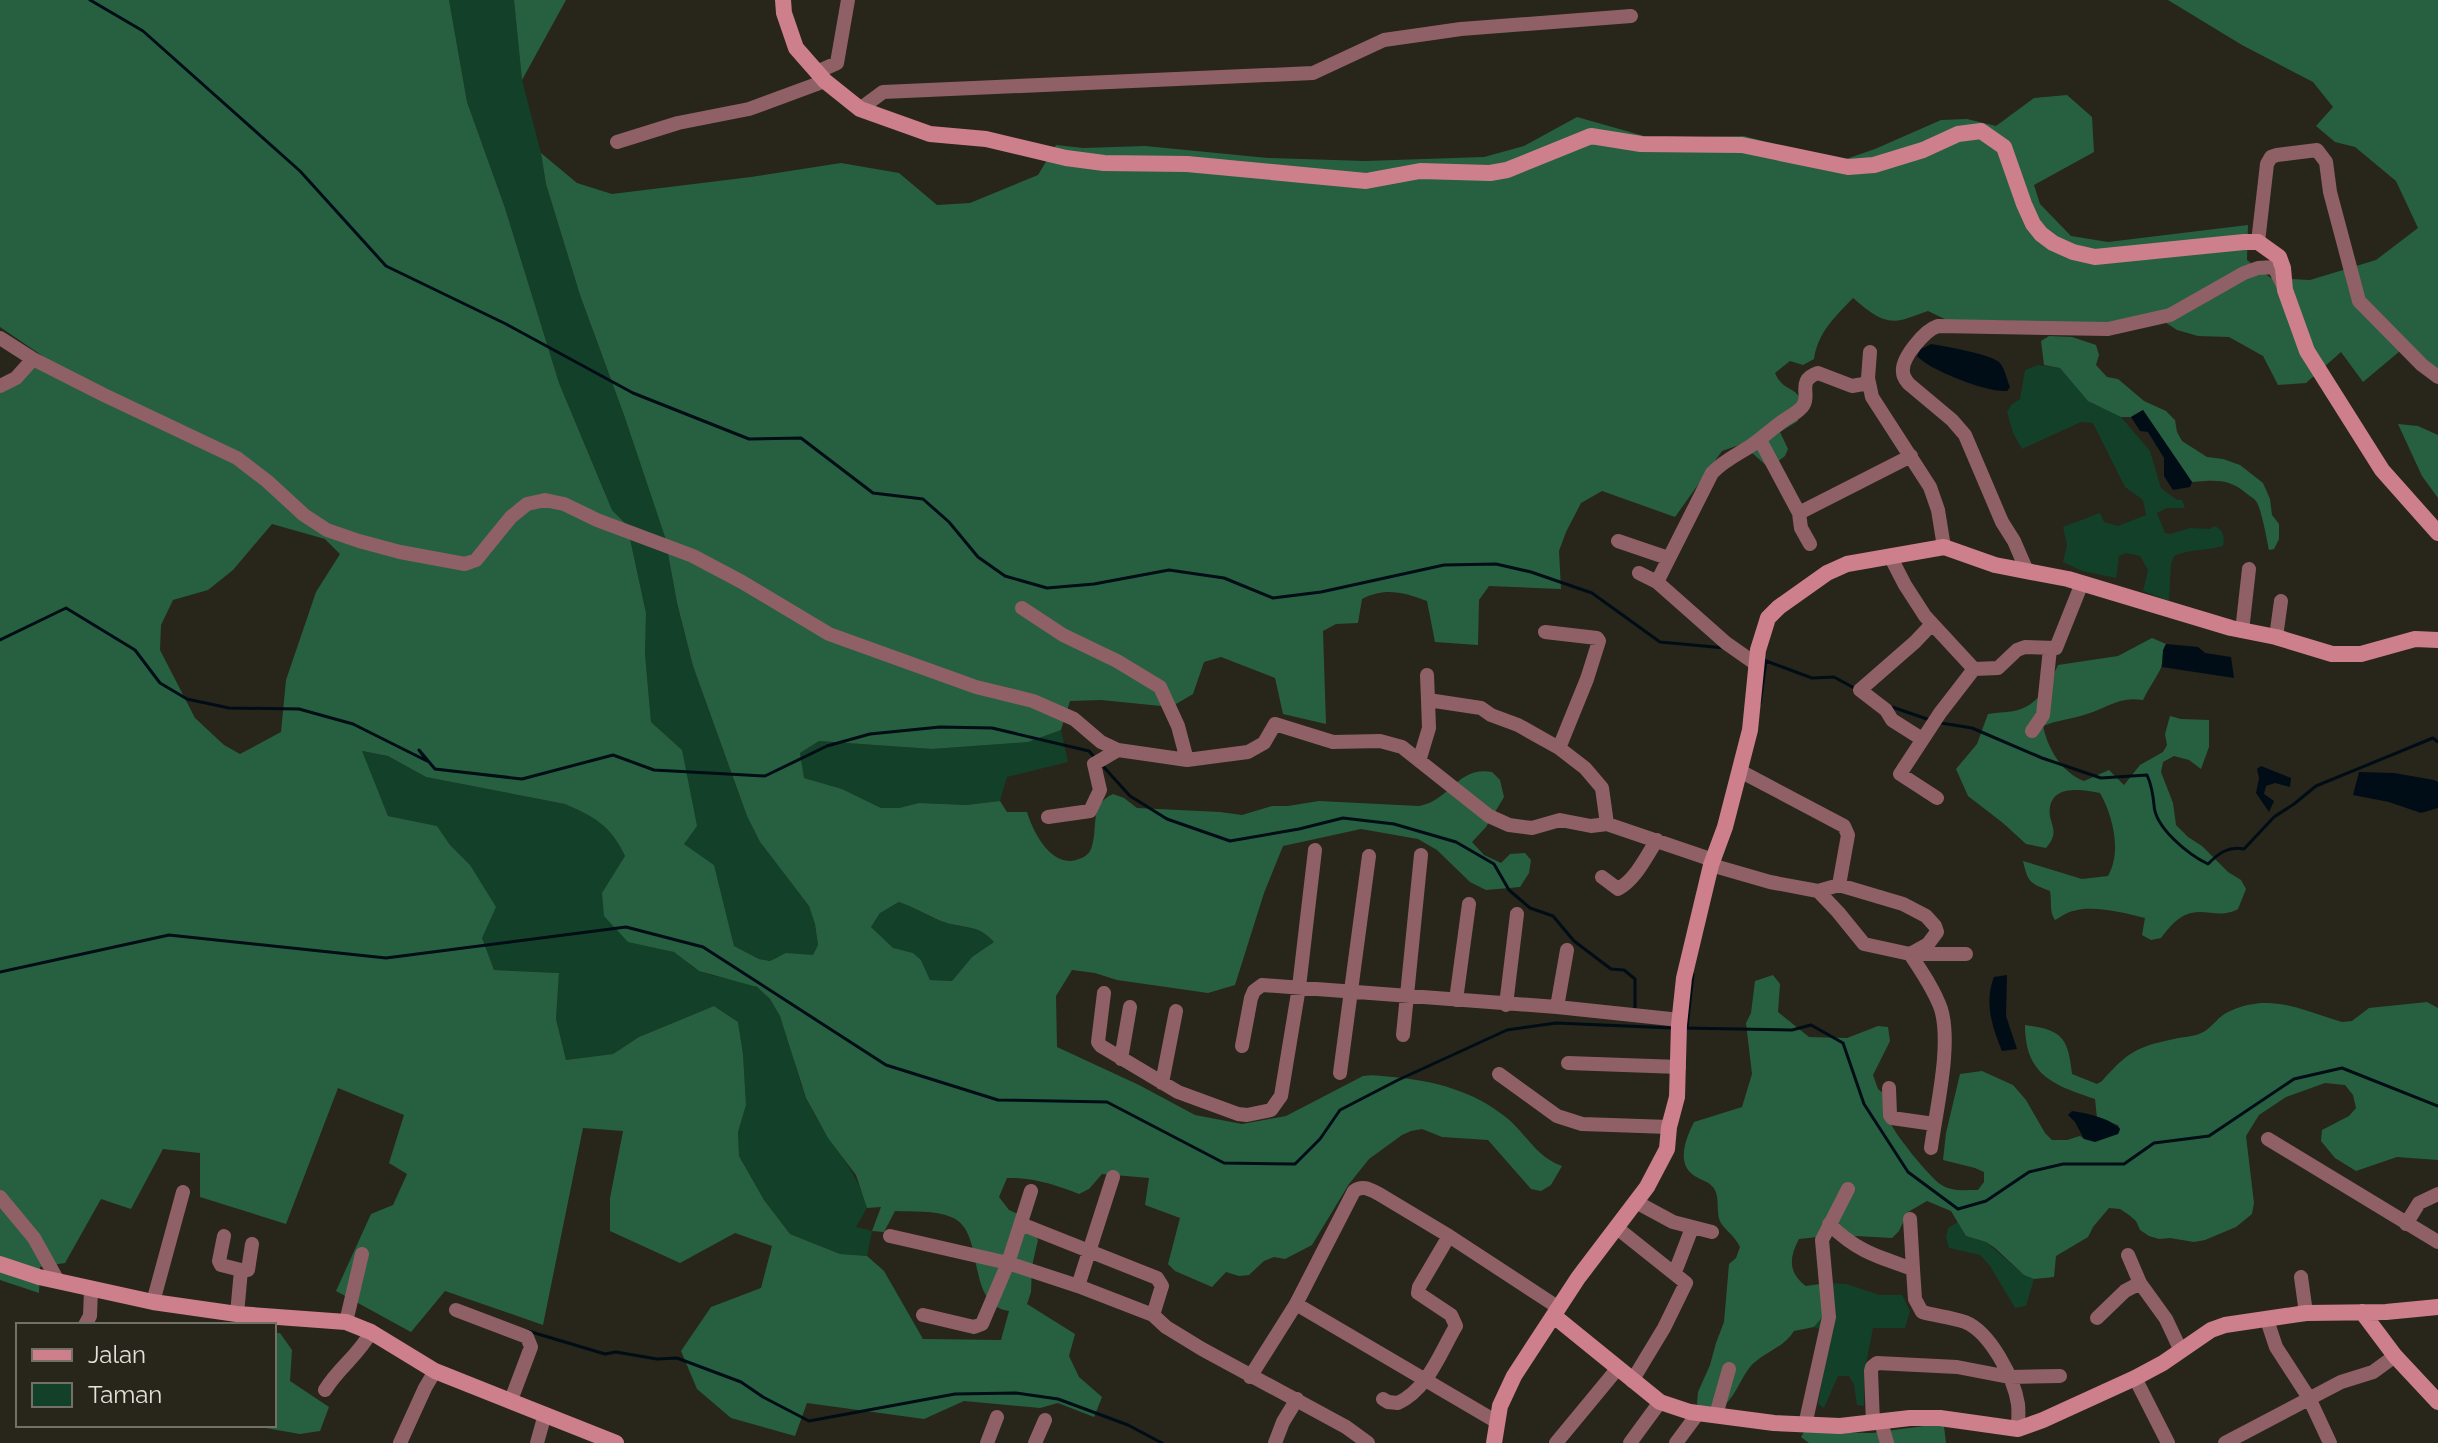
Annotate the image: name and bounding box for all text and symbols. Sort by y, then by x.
legend [16,1323,276,1427]
text: Jalan [88,1340,146,1369]
text: Taman [88,1380,162,1409]

